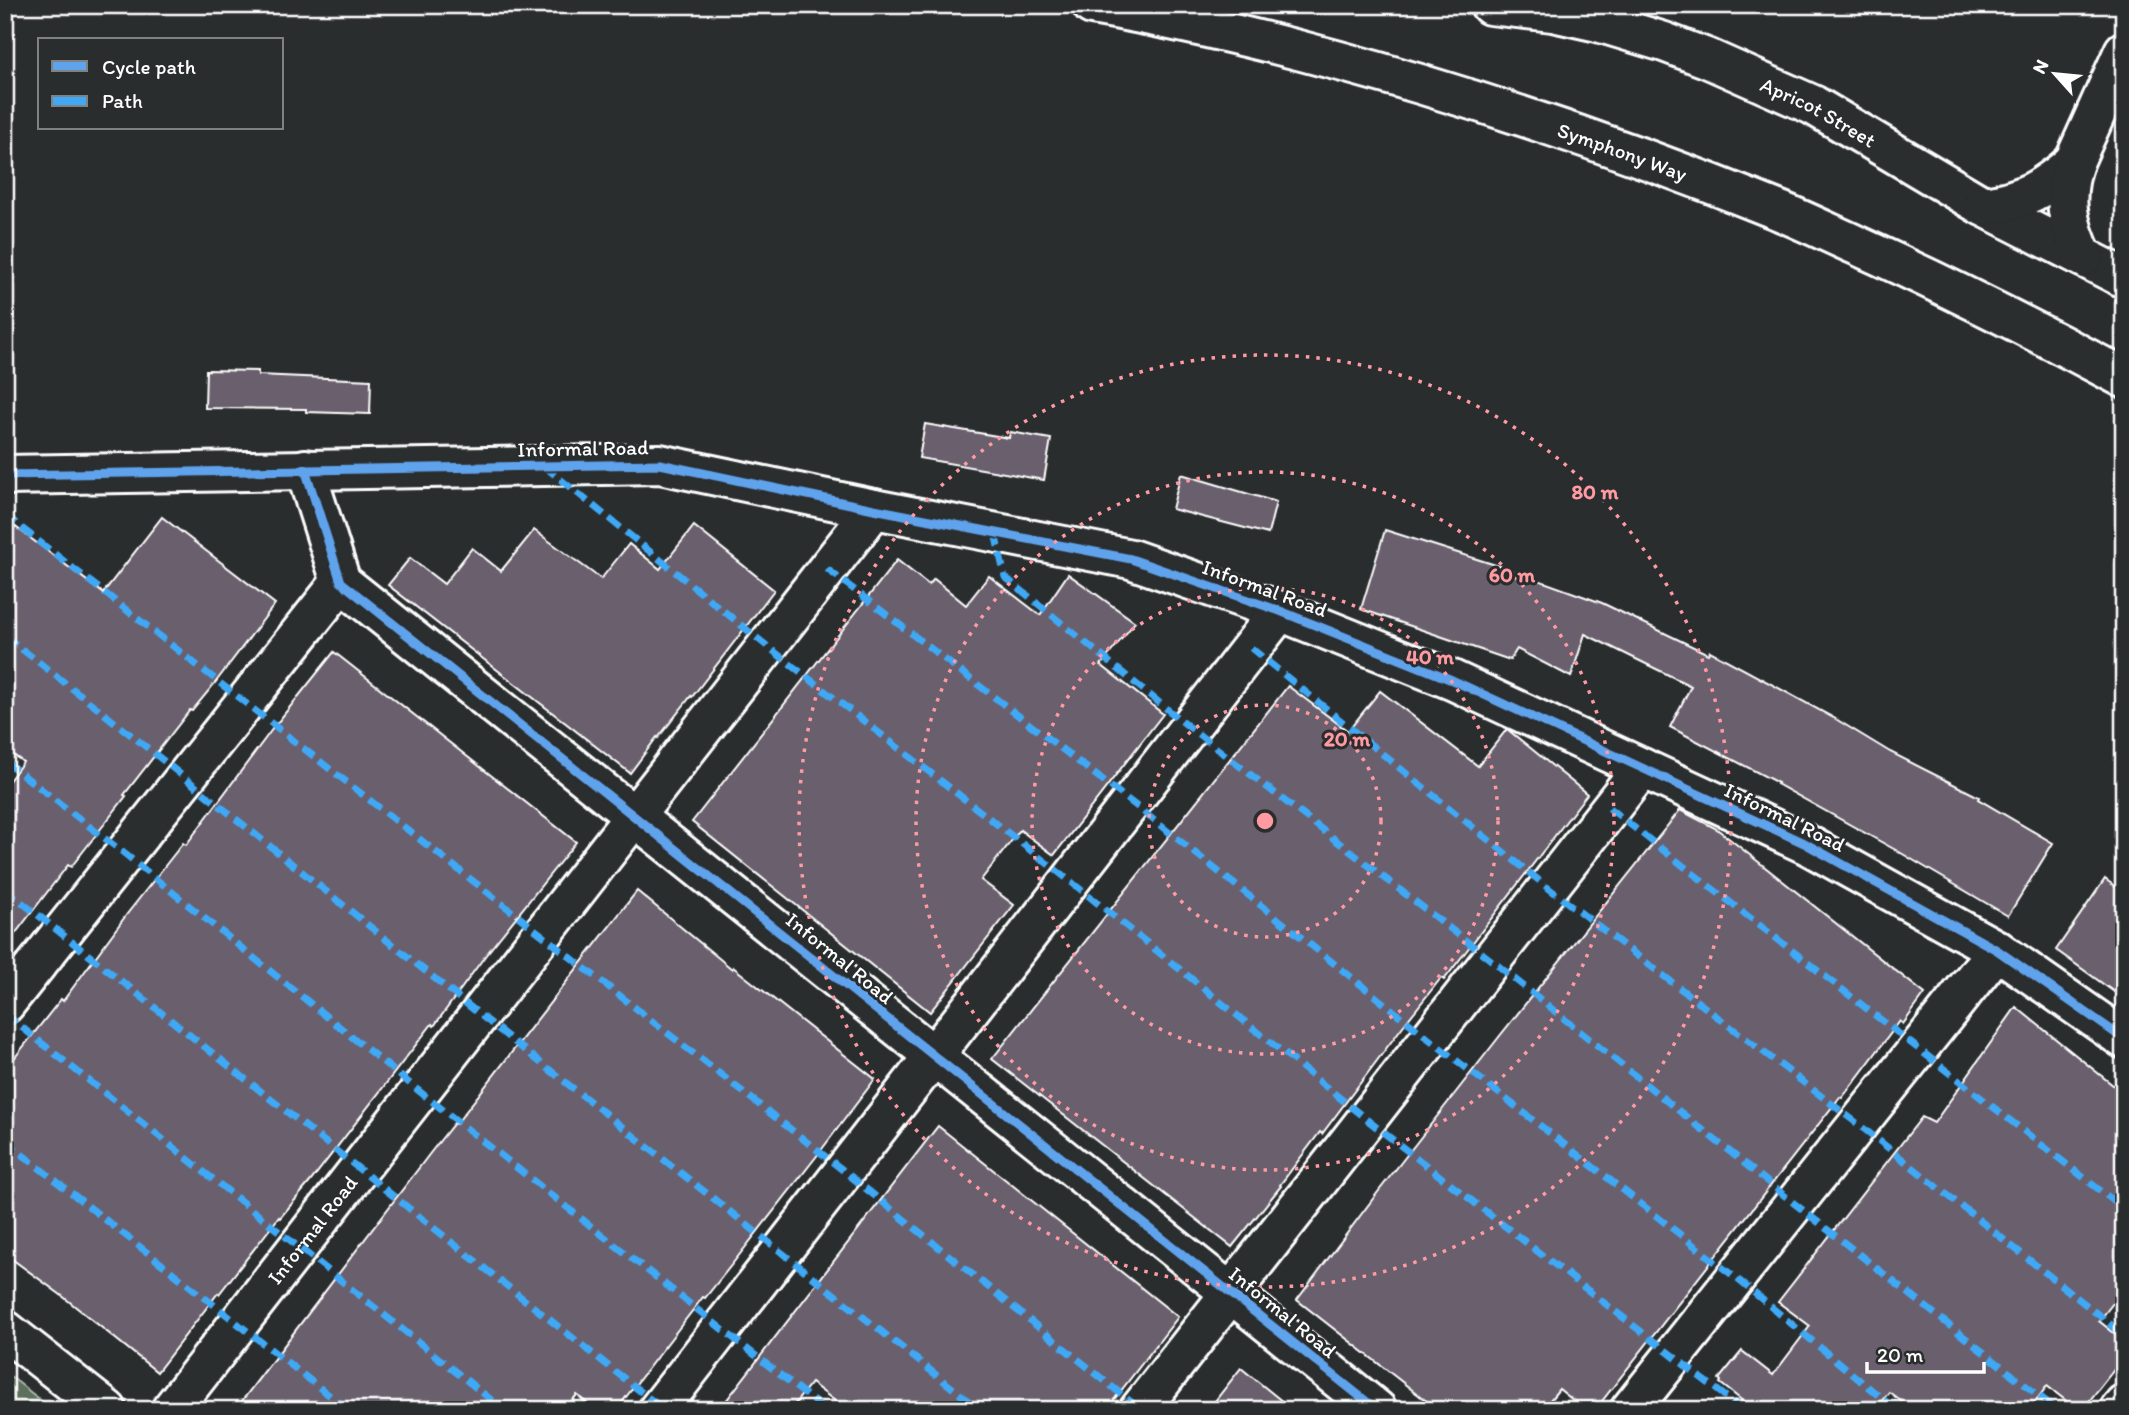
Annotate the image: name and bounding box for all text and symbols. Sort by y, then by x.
legend [38,38,284,130]
north arrow [2021,38,2090,108]
text: Cycle path [102,54,196,79]
text: N [2027,56,2053,77]
street label: Apricot Street [1757,71,1881,152]
text: Path [102,88,143,113]
street label: Symphony Way [1555,117,1691,186]
street label: Informal Road [517,434,649,462]
text: 80 m [1572,479,1619,504]
street label: Informal Road [1199,554,1331,622]
text: 60 m [1489,562,1536,587]
text: 40 m [1406,644,1454,669]
text: 20 m [1324,726,1371,751]
street label: Informal Road [1721,777,1850,857]
centre of rings [1253,809,1277,833]
street label: Informal Road [781,907,899,1009]
street label: Informal Road [262,1170,362,1289]
street label: Informal Road [1224,1261,1342,1363]
scale bar [1867,1331,1984,1375]
text: 20 m [1877,1342,1924,1367]

